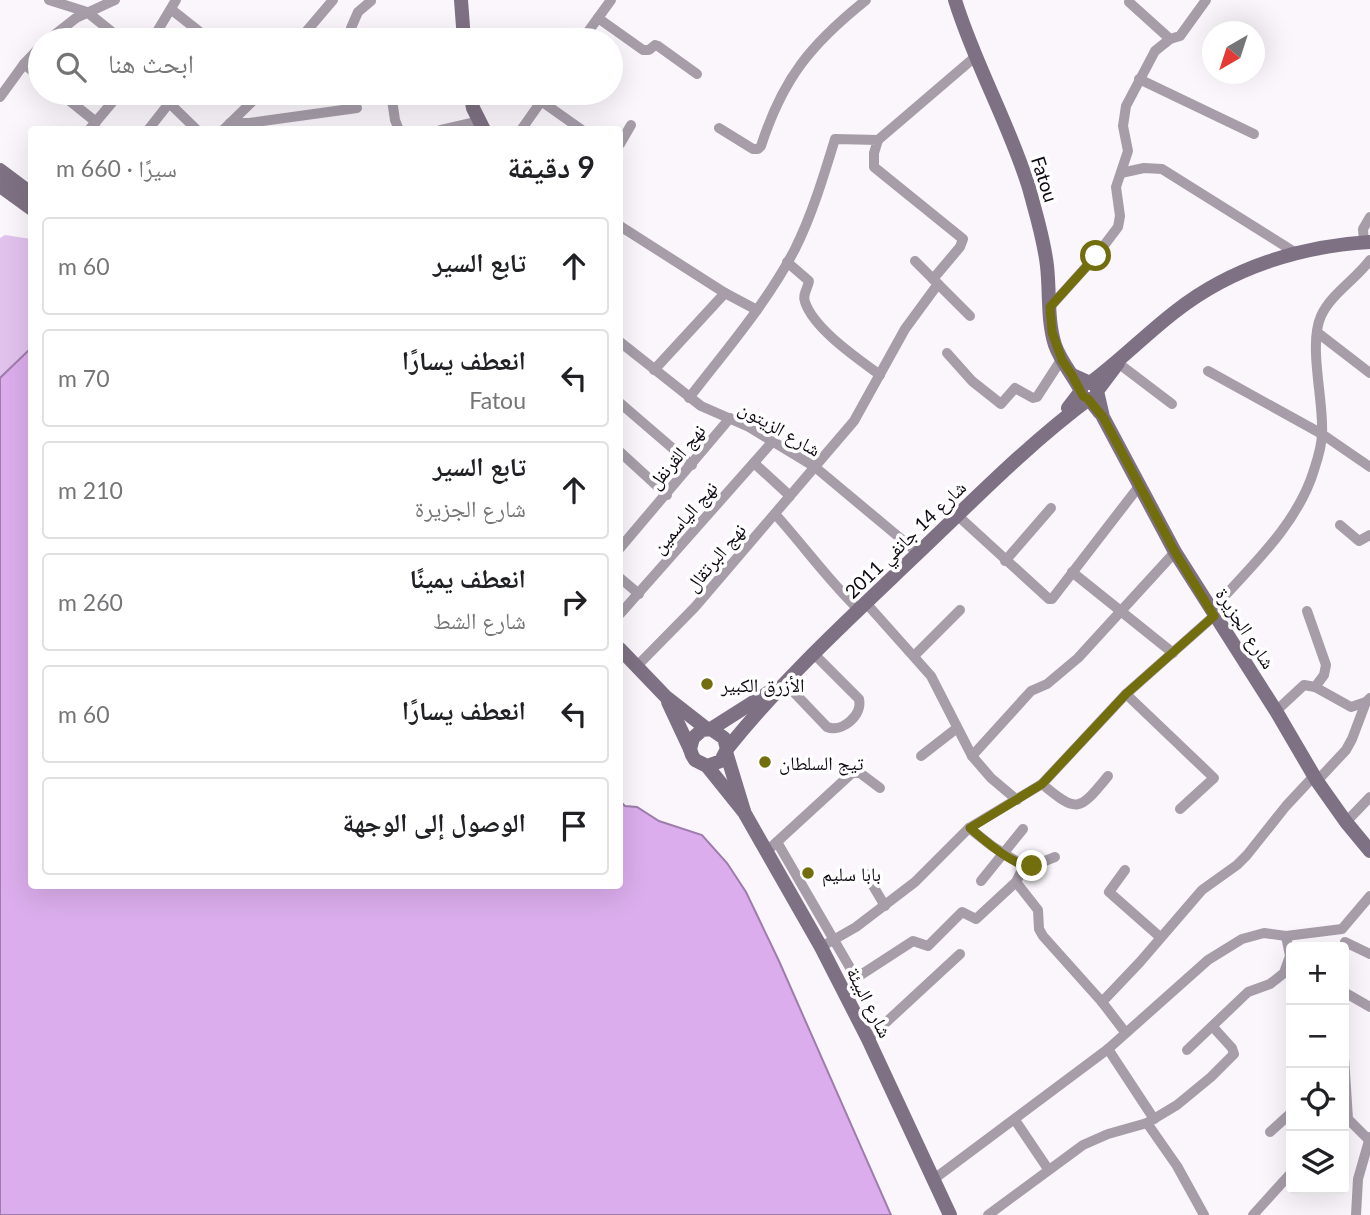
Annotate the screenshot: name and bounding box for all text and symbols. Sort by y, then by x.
north arrow [1202,21,1265,84]
search box [28,28,623,105]
text: ابحث هنا [108,47,194,79]
icon: search [52,48,90,86]
text: 9 دقيقة [507,148,595,184]
street label: Fatou [1027,153,1063,205]
text: سيرًا · 660 m [56,154,177,182]
route start [1080,240,1111,271]
text: تابع السير [433,246,526,278]
icon: ahead [555,247,593,285]
text: 60 m [58,252,110,280]
text: انعطف يسارًا [402,344,526,376]
icon: left [555,359,593,397]
text: 70 m [58,364,110,392]
text: Fatou [469,386,526,414]
street label: شارع الزيتون [735,395,825,461]
street label: نهج القرنفل [642,419,711,494]
text: تابع السير [433,450,526,482]
icon: ahead [555,471,593,509]
street label: شارع 14 جانفي 2011 [840,475,974,606]
text: 210 m [58,476,123,504]
street label: نهج الياسمين [646,476,723,559]
text: شارع الجزيرة [415,494,526,522]
street label: نهج البرتقال [680,518,752,597]
text: انعطف يمينًا [409,562,526,594]
icon: right [555,583,593,621]
street label: شارع الجزيرة [1211,583,1281,673]
text: 260 m [58,588,123,616]
text: شارع الشط [433,606,526,634]
place label: الأزرق الكبير [720,673,805,697]
marker: الأزرق الكبير [699,676,715,692]
text: انعطف يسارًا [402,694,526,726]
icon: left [555,695,593,733]
text: 60 m [58,700,110,728]
place label: تيج السلطان [779,751,864,776]
marker: تيج السلطان [757,754,773,770]
text: الوصول إلى الوجهة [342,806,526,838]
icon: arrive [555,807,593,845]
route end [1016,850,1047,881]
place label: بابا سليم [822,862,881,887]
marker: بابا سليم [800,865,816,881]
map controls [1286,942,1349,1194]
button: + [1286,942,1349,1005]
street label: شارع البيئة [842,963,898,1042]
button: − [1286,1005,1349,1068]
button: locate [1286,1068,1349,1131]
button: layers [1286,1131,1349,1194]

